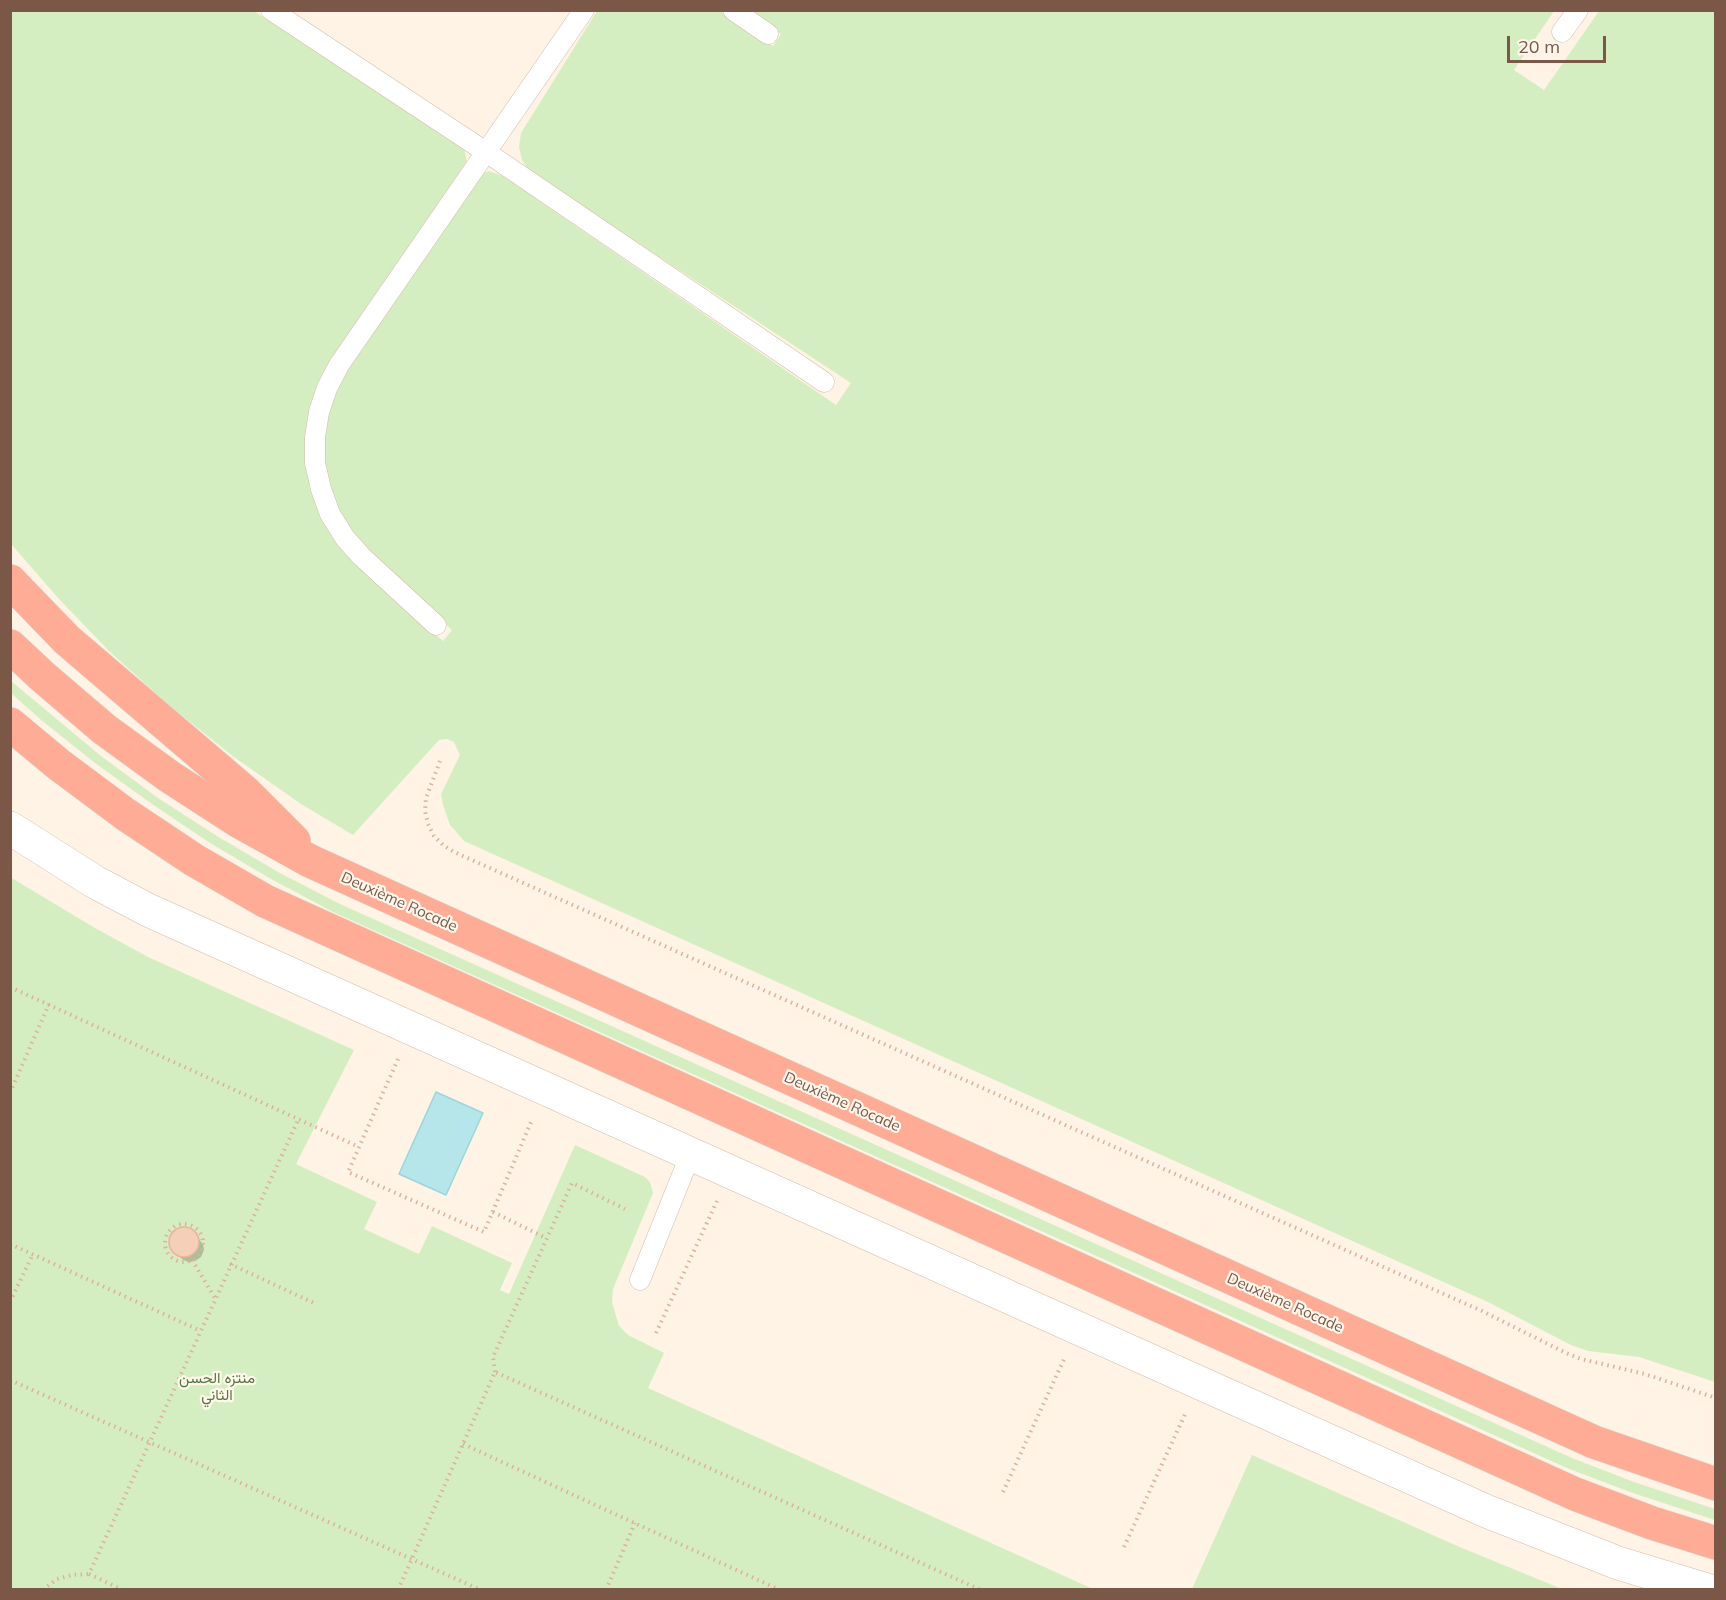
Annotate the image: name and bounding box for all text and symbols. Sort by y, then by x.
scale bar [1510,24,1609,62]
text: 20 m [1518,35,1560,58]
street label: Deuxième Rocade [338,868,460,936]
street label: Deuxième Rocade [781,1068,903,1136]
street label: Deuxième Rocade [1224,1269,1346,1337]
park label: منتزه الحسن الثاني [179,1369,255,1404]

